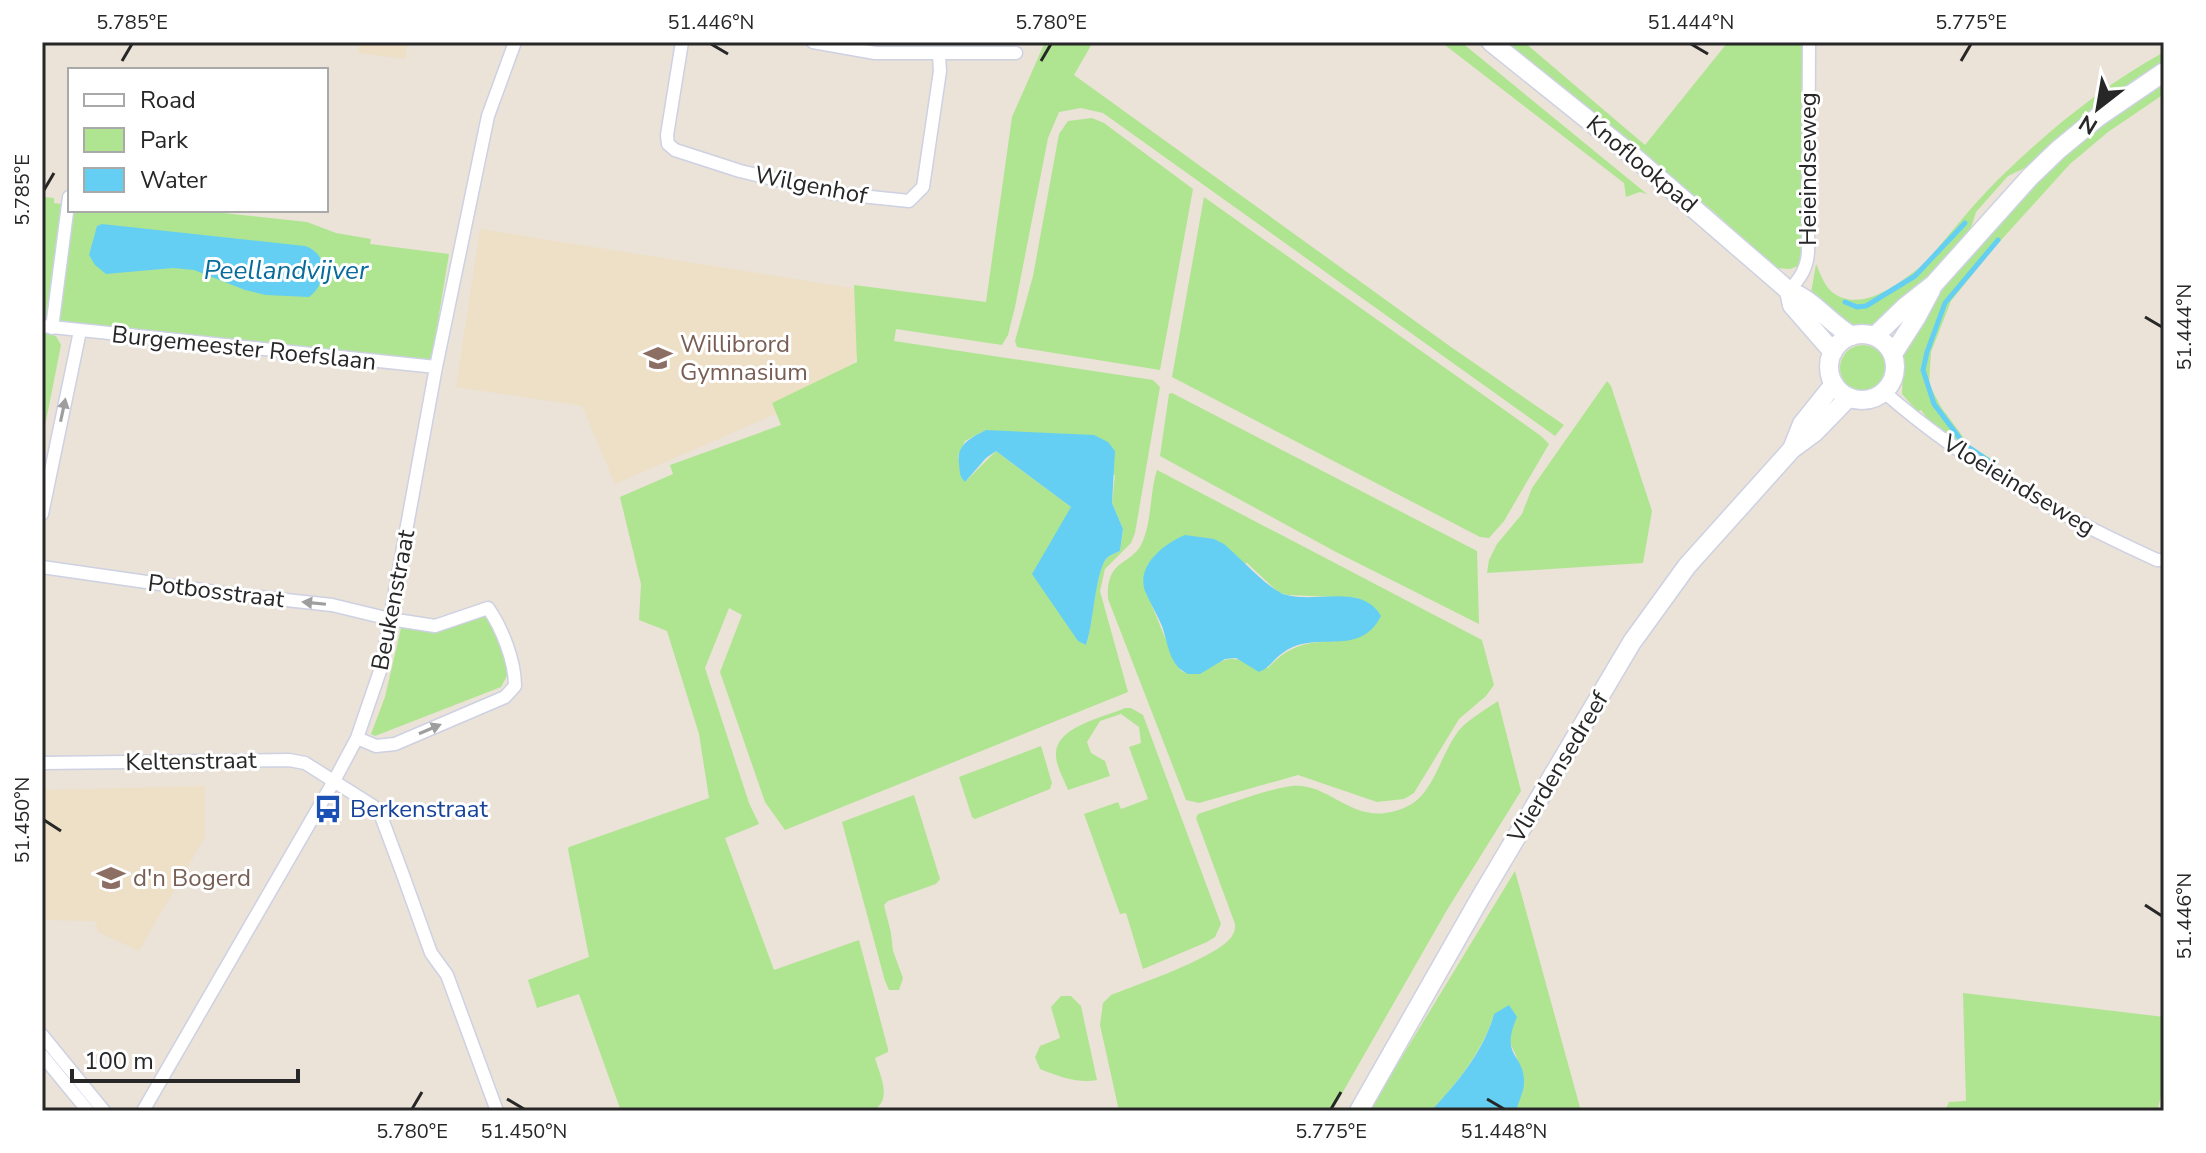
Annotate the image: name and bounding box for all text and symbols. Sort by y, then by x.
text: 5.785°E [96,9,168,36]
text: 51.446°N [668,9,754,36]
text: 5.780°E [1015,9,1087,36]
text: 51.444°N [1648,9,1734,36]
text: 5.775°E [1935,9,2007,36]
legend [68,68,328,212]
north arrow [2058,68,2138,148]
text: Road [140,84,196,116]
street label: Heieindseweg [1792,92,1824,246]
text: N [2073,107,2103,141]
street label: Knoflookpad [1580,108,1704,220]
text: Park [140,124,189,156]
text: 5.785°E [9,154,36,226]
street label: Wilgenhof [752,158,871,212]
text: Water [140,164,208,196]
water label: Peellandvijver [204,253,369,288]
text: 51.444°N [2171,284,2198,370]
street label: Burgemeester Roefslaan [110,318,378,378]
place label: Willibrord Gymnasium [680,328,808,388]
school or university icon: Willibrord Gymnasium [643,343,673,373]
one-way arrow [58,397,70,422]
street label: Vloeieindseweg [1936,426,2101,543]
street label: Beukenstraat [364,526,422,673]
street label: Potbosstraat [146,567,287,615]
one-way arrow [301,596,326,609]
street label: Vlierdensedreef [1500,685,1616,849]
one-way arrow [418,722,442,735]
street label: Keltenstraat [125,744,257,778]
text: 51.450°N [9,777,36,863]
place label: Berkenstraat [350,793,488,825]
bus stop icon: Berkenstraat [313,794,343,824]
place label: d'n Bogerd [133,862,251,894]
school or university icon: d'n Bogerd [96,863,126,893]
text: 51.446°N [2171,873,2198,959]
scale bar [72,1033,298,1083]
text: 100 m [84,1045,154,1077]
text: 5.780°E [376,1118,448,1145]
text: 51.450°N [481,1118,567,1145]
text: 5.775°E [1295,1118,1367,1145]
text: 51.448°N [1461,1118,1547,1145]

